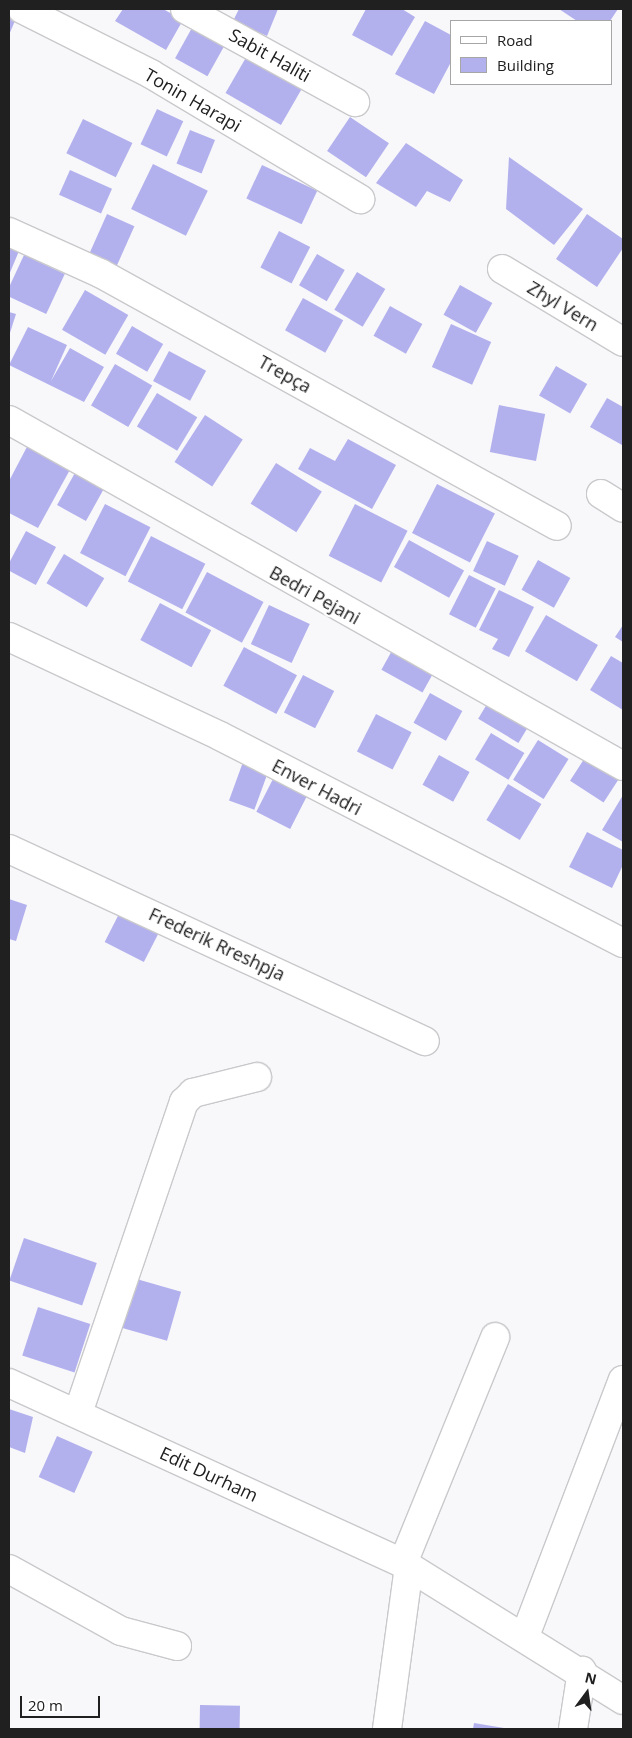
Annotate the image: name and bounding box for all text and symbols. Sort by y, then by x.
legend [450,20,612,85]
street label: Sabit Haliti [225,24,315,86]
text: Road [497,30,533,50]
text: Building [497,55,554,75]
street label: Tonin Harapi [141,64,245,136]
street label: Zhyl Vern [524,276,602,336]
street label: Trepça [255,351,315,397]
street label: Bedri Pejani [266,561,364,629]
street label: Enver Hadri [269,754,365,820]
street label: Frederik Rreshpja [146,903,288,985]
street label: Edit Durham [156,1442,262,1506]
text: N [583,1667,599,1689]
north arrow [562,1668,612,1718]
scale bar [22,1686,102,1718]
text: 20 m [28,1695,63,1715]

